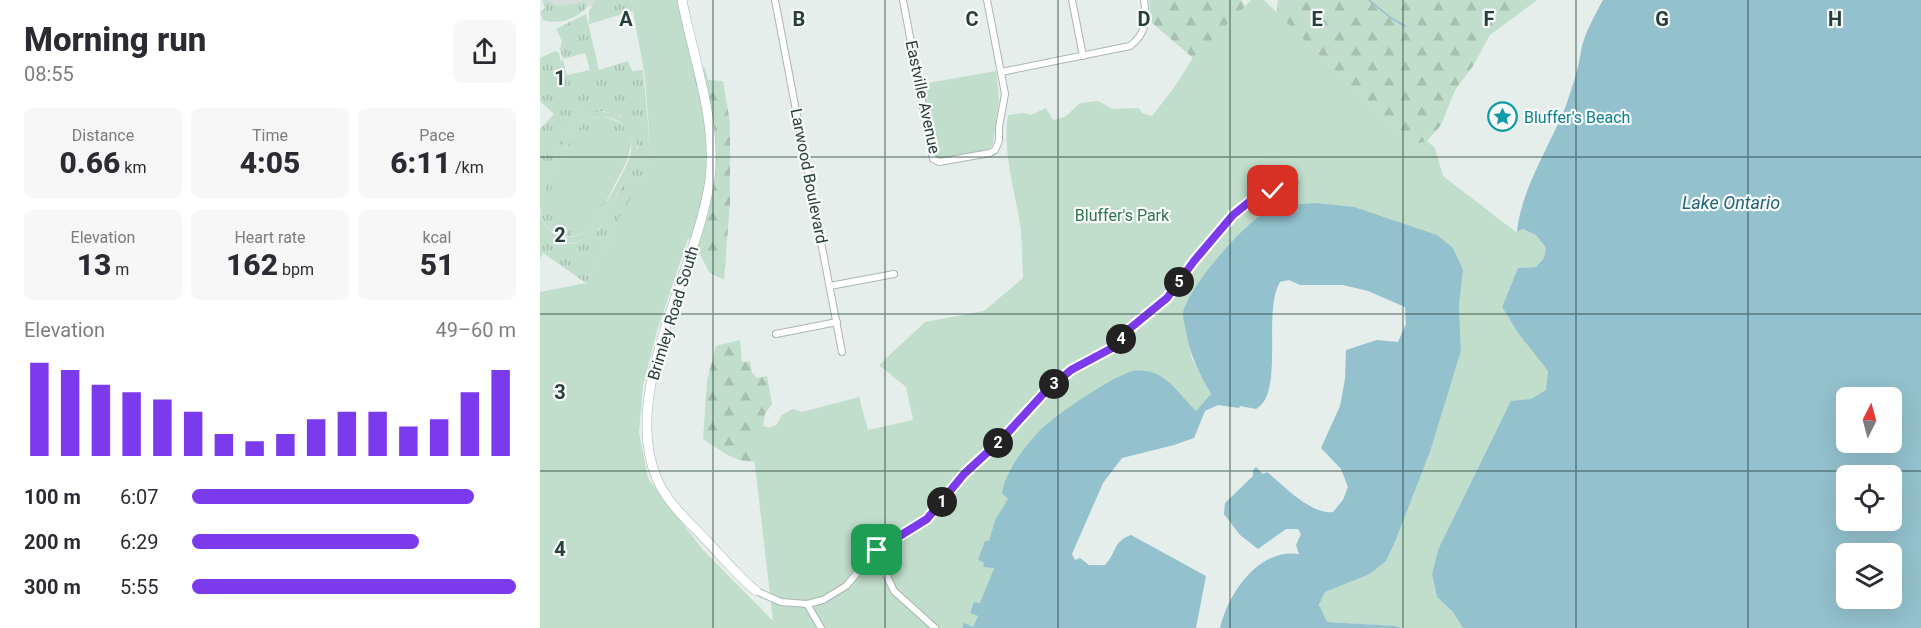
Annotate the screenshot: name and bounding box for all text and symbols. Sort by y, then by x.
text: A [619,7,633,31]
text: B [793,7,805,31]
text: C [965,7,979,31]
text: D [1138,7,1151,31]
text: E [1311,7,1323,31]
text: F [1484,7,1495,31]
text: G [1655,7,1669,31]
text: H [1828,7,1842,31]
text: Morning run [24,20,206,59]
button: share [453,20,516,83]
street label: Eastville Avenue [902,39,944,155]
text: 08:55 [24,62,74,86]
text: 1 [554,66,566,90]
place icon: Bluffer's Beach [1487,101,1519,133]
street label: Larwood Boulevard [787,107,831,245]
place label: Bluffer's Beach [1524,108,1630,127]
text: Distance [72,126,134,145]
text: Time [252,126,288,145]
text: Pace [419,126,455,145]
text: 0.66 [60,145,120,180]
text: 4:05 [240,145,300,180]
text: 6:11 [390,145,451,180]
text: km [120,158,146,177]
text: /km [451,158,484,177]
pin [1247,165,1298,216]
icon: check [1256,174,1289,207]
water label: Lake Ontario [1682,192,1780,213]
park label: Bluffer's Park [1075,206,1170,225]
text: 2 [554,223,566,247]
text: Elevation [71,228,135,247]
text: Heart rate [234,228,306,247]
text: kcal [423,228,451,247]
street label: Brimley Road South [644,244,702,382]
text: 13 [77,247,111,282]
text: 162 [226,247,278,282]
text: 51 [420,247,454,282]
text: m [111,260,129,279]
text: bpm [278,260,314,279]
pin: 5 [1164,267,1194,297]
text: 5 [1174,272,1184,291]
text: Elevation [24,318,105,342]
text: 49–60 m [435,318,516,342]
pin: 4 [1106,324,1136,354]
text: 4 [1116,329,1126,348]
pin: 3 [1039,369,1069,399]
text: 3 [1049,374,1059,393]
text: 3 [554,380,566,404]
north arrow [1836,387,1902,453]
map controls [1836,387,1902,609]
pin: 2 [983,428,1013,458]
text: 2 [993,433,1003,452]
button: locate [1836,465,1902,531]
text: 100 m [24,485,81,509]
text: 6:07 [120,485,159,509]
pin: 1 [927,487,957,517]
text: 1 [937,492,947,511]
pin [851,524,902,575]
text: 200 m [24,530,81,554]
text: 6:29 [120,530,159,554]
icon: arrive [860,533,893,566]
text: 4 [554,537,566,561]
button: layers [1836,543,1902,609]
text: 300 m [24,575,81,599]
text: 5:55 [120,575,159,599]

